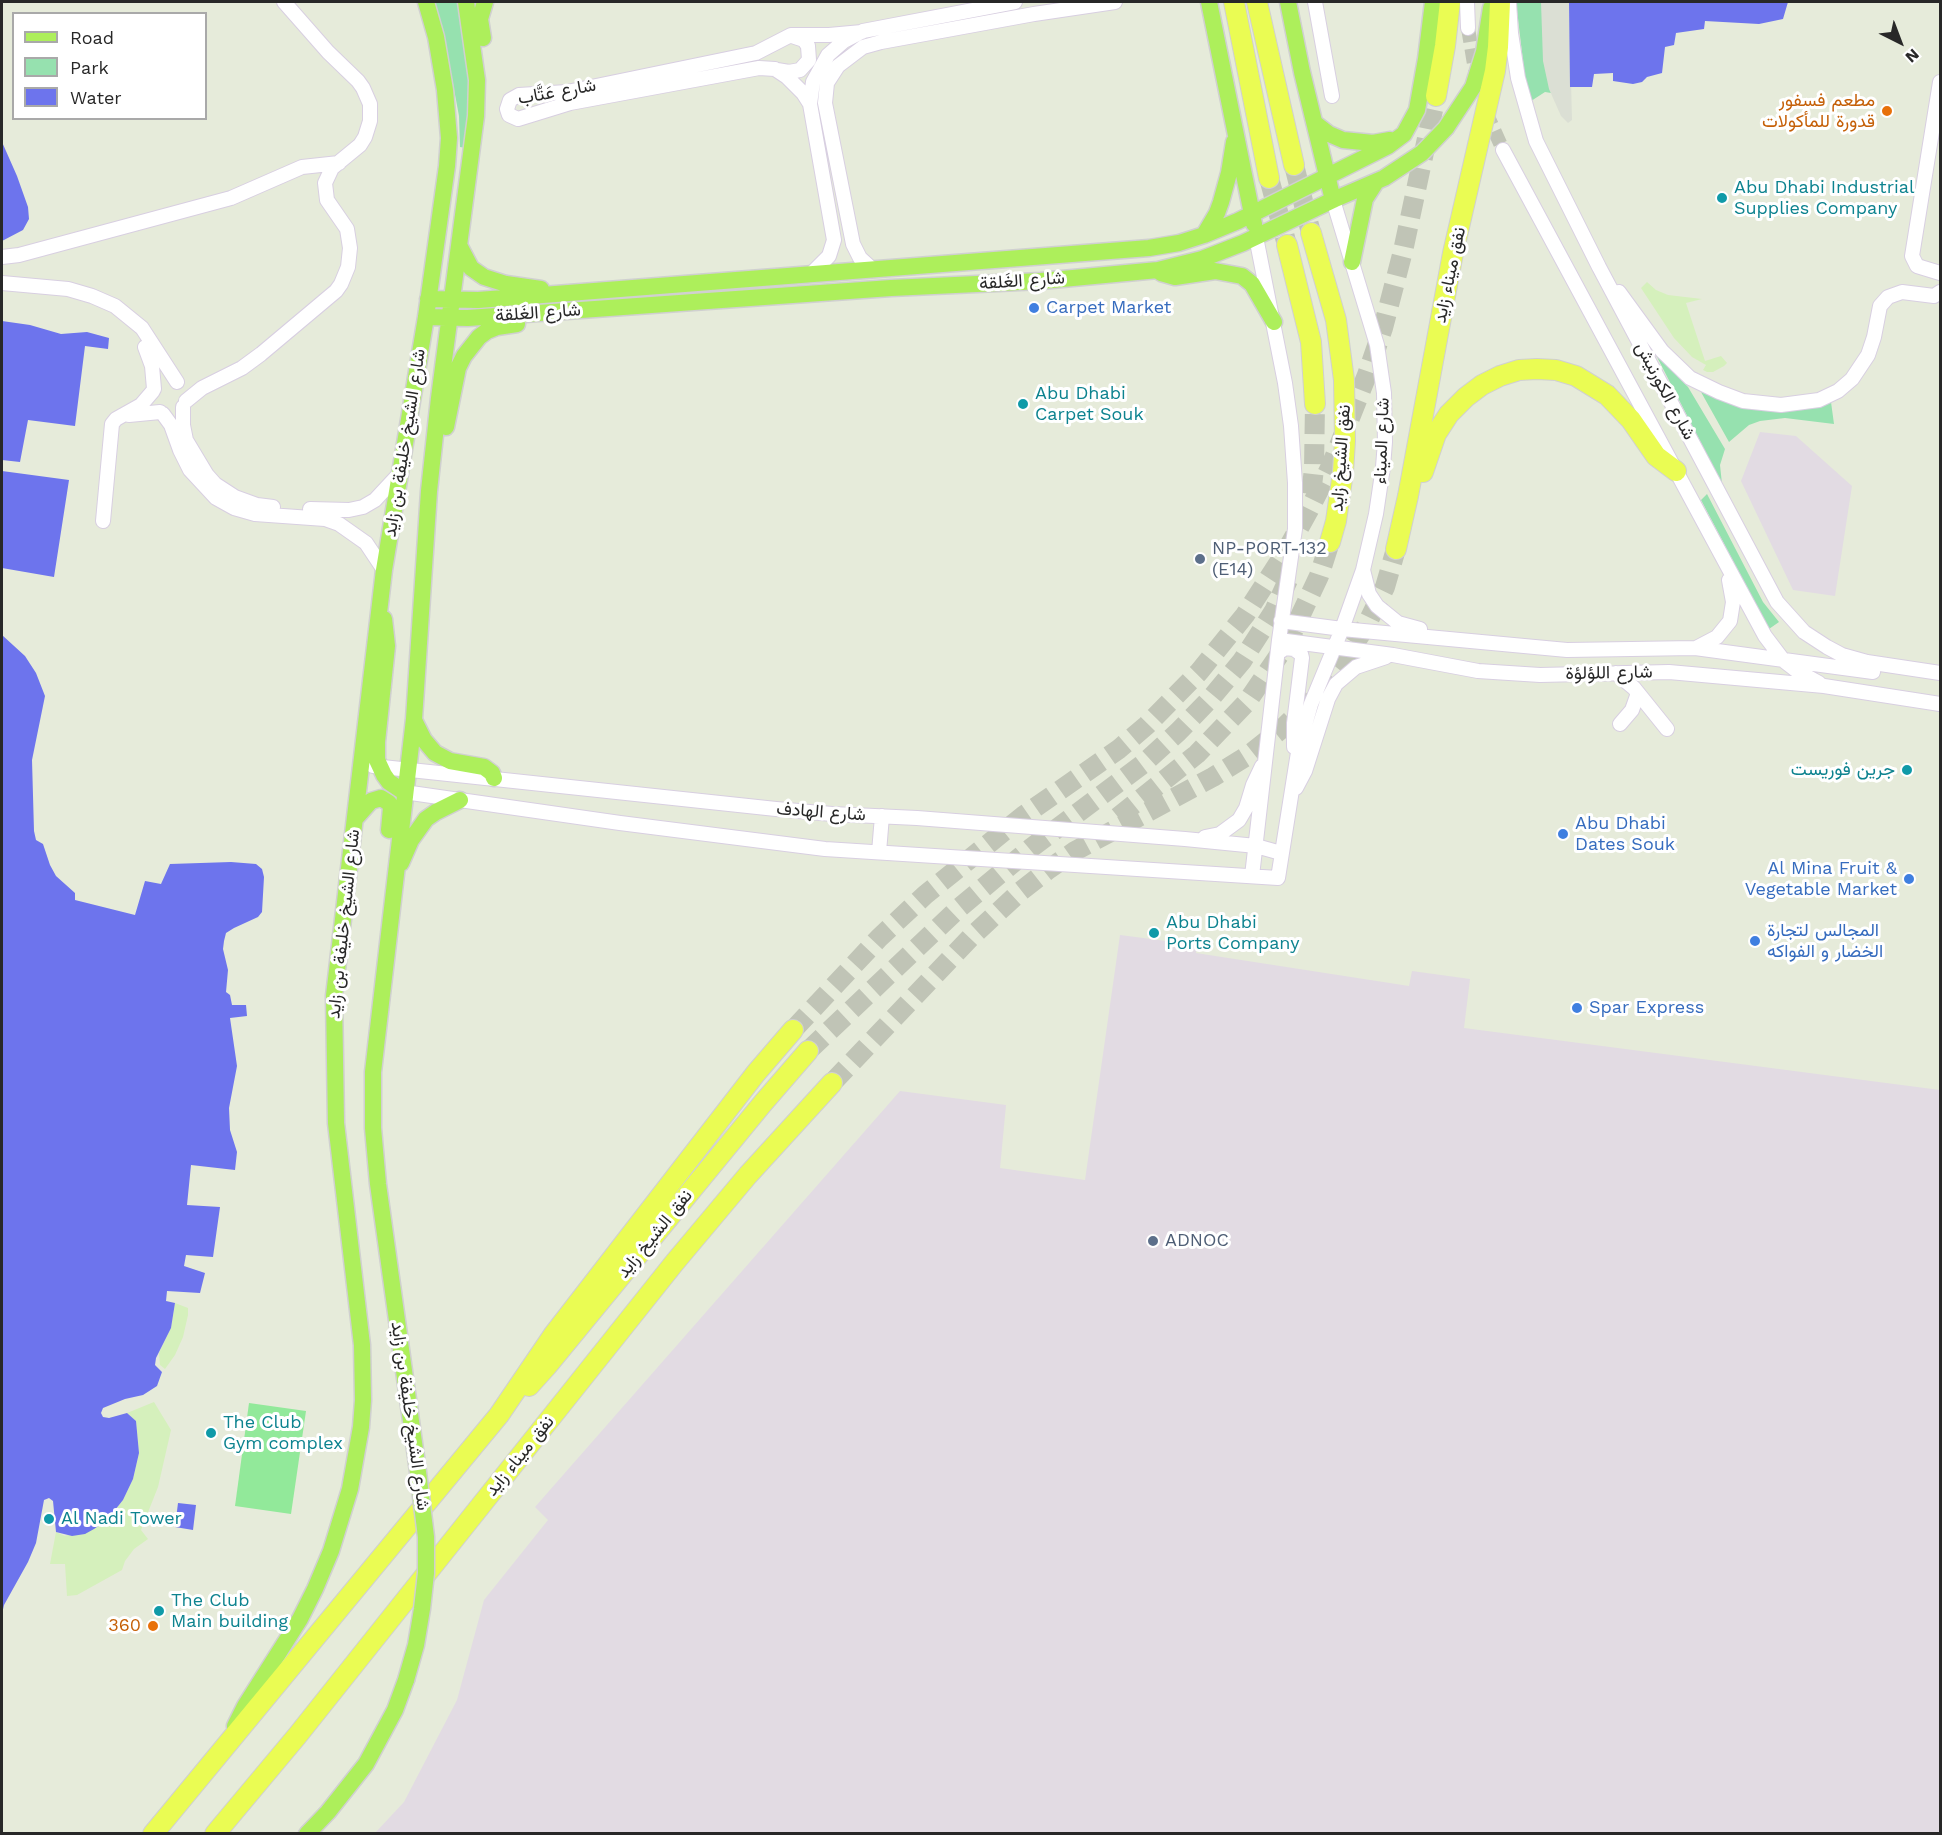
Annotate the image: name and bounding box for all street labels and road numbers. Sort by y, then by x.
street label: شارع عَتَّاب [516,74,598,110]
street label: نفق ميناء زايد [1429,225,1471,325]
street label: شارع الغَلقة [978,267,1066,295]
street label: شارع الغَلقة [494,299,582,327]
street label: شارع الكورنيش [1630,338,1700,444]
street label: شارع الشيخ خليفة بن زايد [379,347,431,539]
street label: شارع الميناء [1370,397,1394,485]
street label: نفق الشيخ زايد [1326,404,1356,512]
street label: شارع اللؤلؤة [1565,661,1653,685]
street label: شارع الهادف [776,798,866,826]
street label: شارع الشيخ خليفة بن زايد [323,828,365,1020]
street label: نفق الشيخ زايد [613,1185,697,1283]
street label: شارع الشيخ خليفة بن زايد [386,1320,434,1512]
street label: نفق ميناء زايد [481,1411,559,1501]

